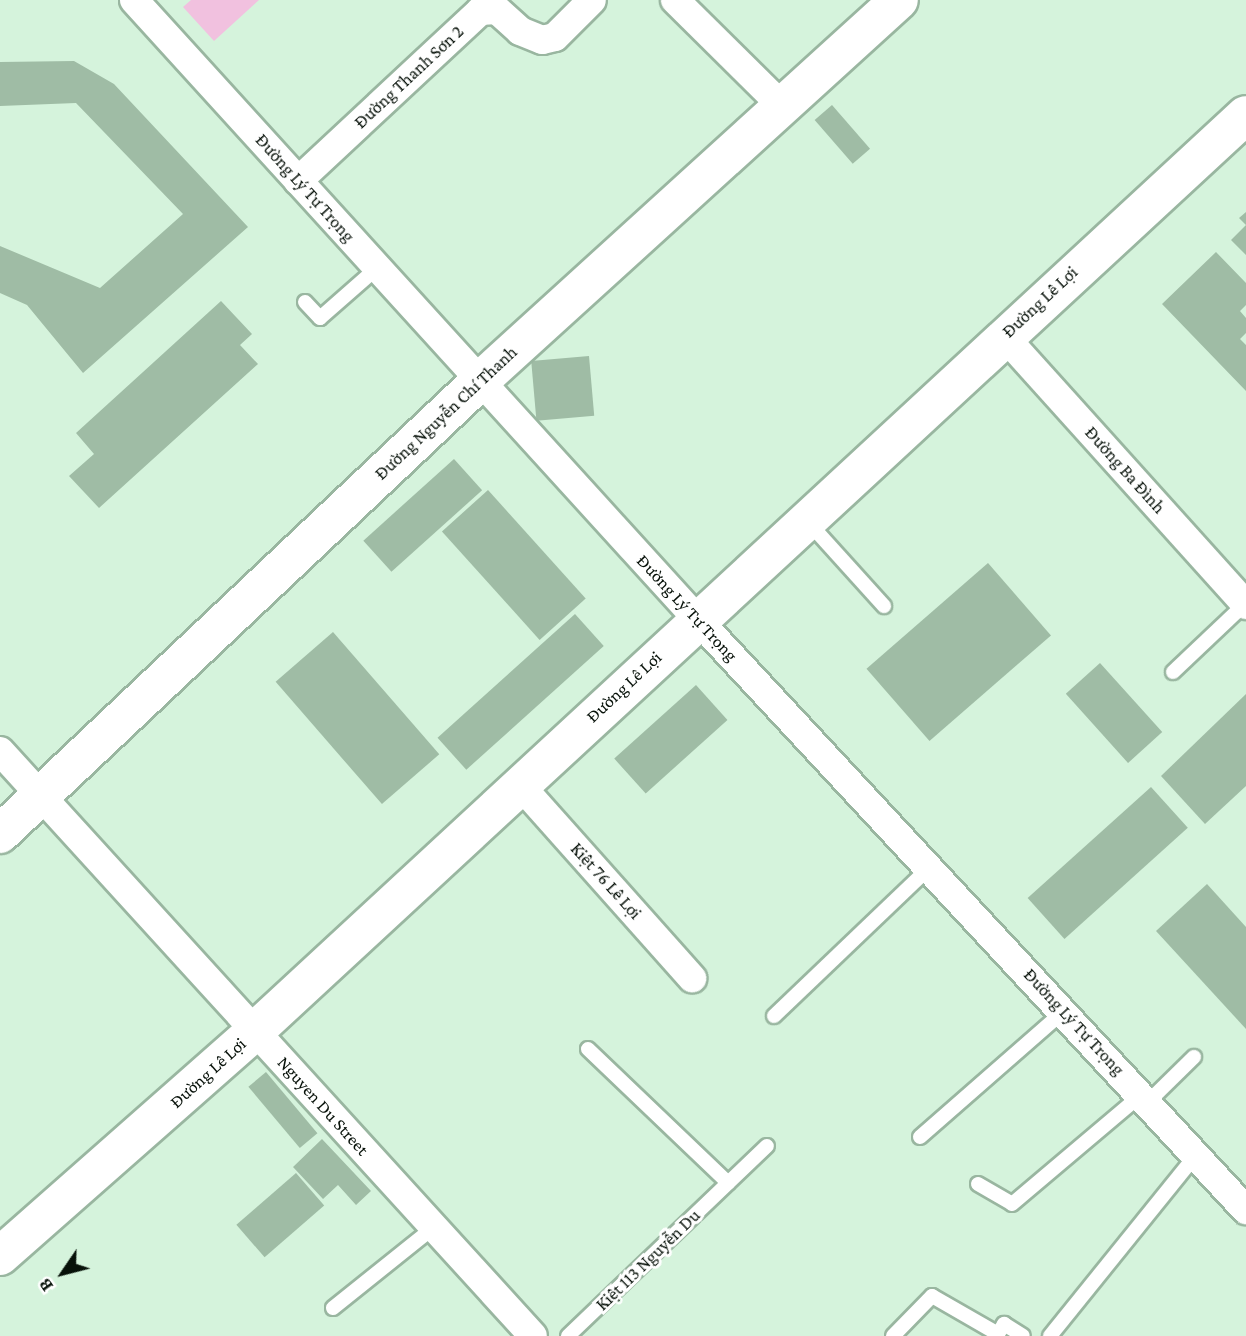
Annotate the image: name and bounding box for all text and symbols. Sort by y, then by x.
street label: Đường Thanh Sơn 2 [350,21,468,133]
street label: Đường Lý Tự Trọng [251,129,359,247]
street label: Đường Lê Lợi [998,262,1082,342]
street label: Đường Nguyễn Chí Thanh [370,341,522,485]
street label: Đường Ba Đình [1080,422,1170,518]
street label: Đường Lý Tự Trọng [632,550,742,666]
street label: Đường Lê Lợi [582,647,666,727]
street label: Kiệt 76 Lê Lợi [566,838,646,924]
street label: Đường Lý Tự Trọng [1019,964,1129,1080]
street label: Đường Lê Lợi [165,1033,251,1113]
street label: Nguyen Du Street [273,1052,373,1160]
street label: Kiệt 113 Nguyễn Du [591,1205,705,1315]
north arrow [28,1238,98,1308]
text: B [34,1275,57,1296]

